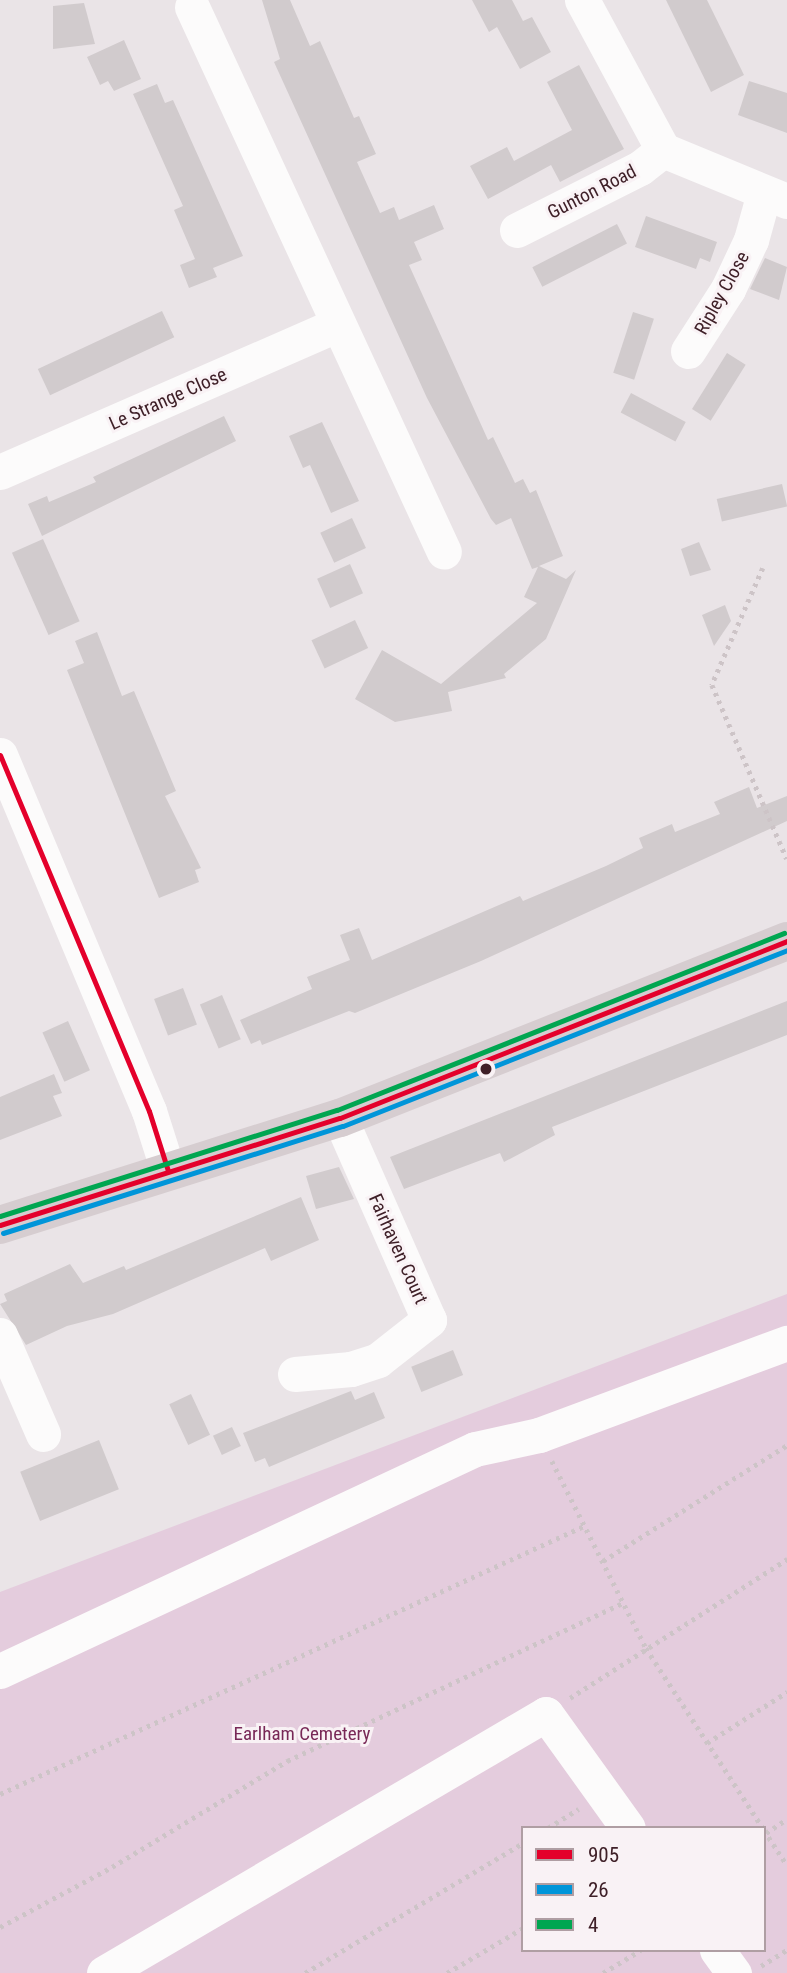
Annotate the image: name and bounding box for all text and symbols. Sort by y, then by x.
street label: Gunton Road [544,160,640,224]
street label: Ripley Close [690,247,754,339]
street label: Le Strange Close [106,363,230,435]
unlabelled marker [479,1062,493,1076]
street label: Fairhaven Court [364,1190,432,1308]
park label: Earlham Cemetery [234,1723,370,1745]
legend [521,1826,766,1952]
text: 905 [588,1843,619,1867]
text: 26 [588,1878,609,1902]
text: 4 [588,1913,598,1937]

